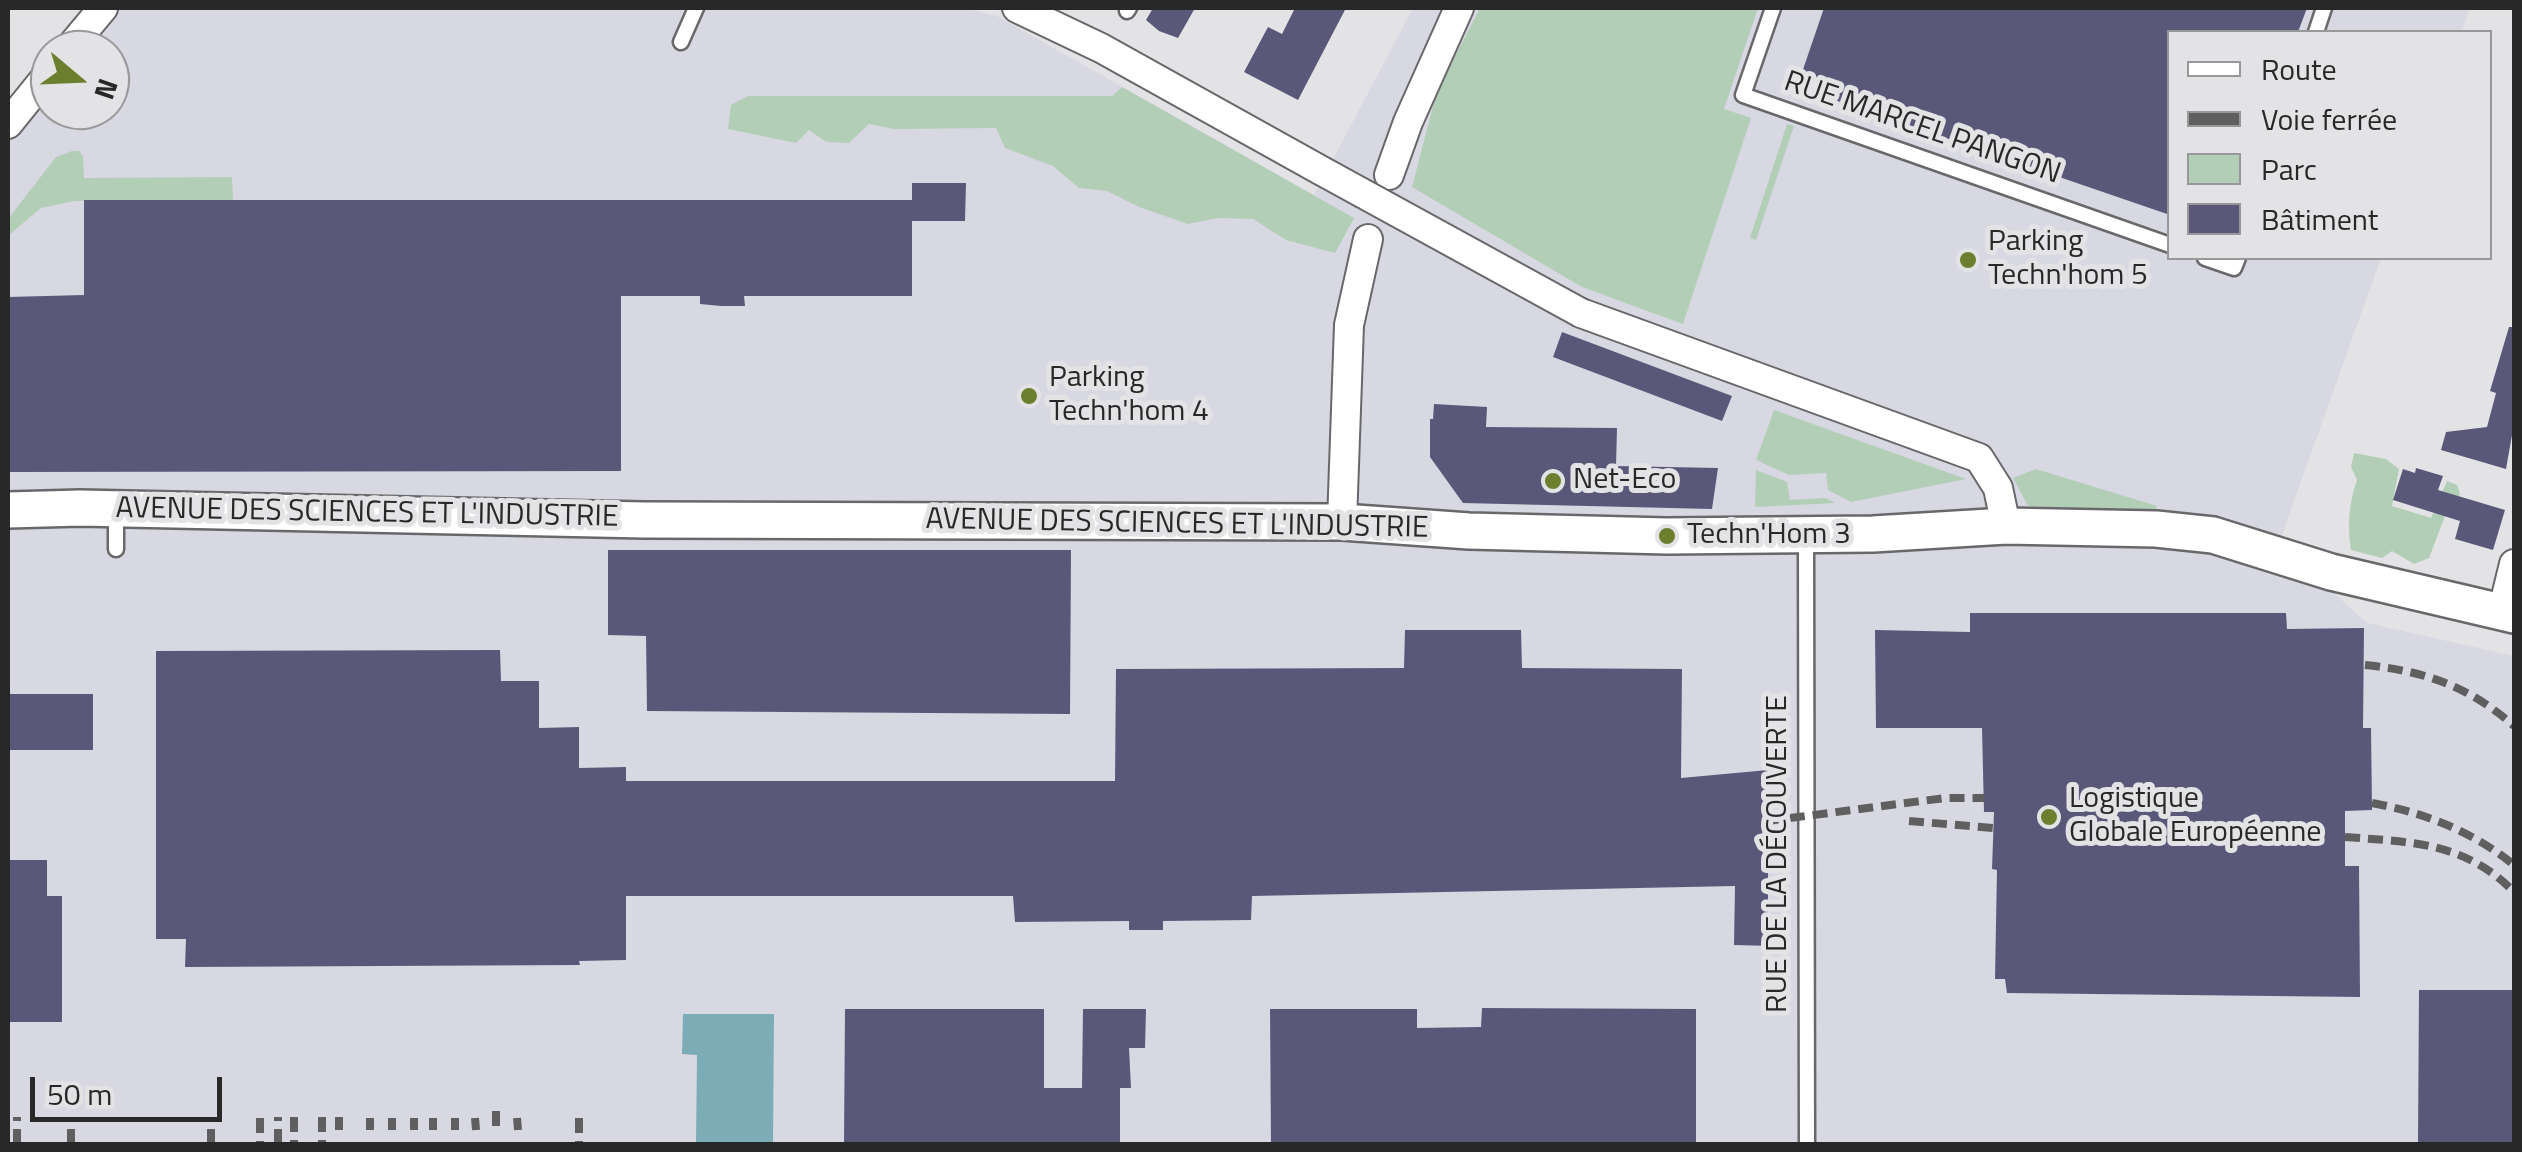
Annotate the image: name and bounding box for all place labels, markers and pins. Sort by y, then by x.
place label: Parking Techn'hom 5 [1988,225,2148,296]
marker: Parking Techn'hom 5 [1957,249,1979,271]
place label: Parking Techn'hom 4 [1049,361,1209,432]
marker: Parking Techn'hom 4 [1018,385,1040,407]
place label: Net-Eco [1573,463,1676,499]
marker: Net-Eco [1542,470,1564,492]
place label: Techn'Hom 3 [1687,518,1851,554]
marker: Techn'Hom 3 [1656,525,1678,547]
place label: Logistique Globale Européenne [2069,782,2321,852]
marker: Logistique Globale Européenne [2038,806,2060,828]

